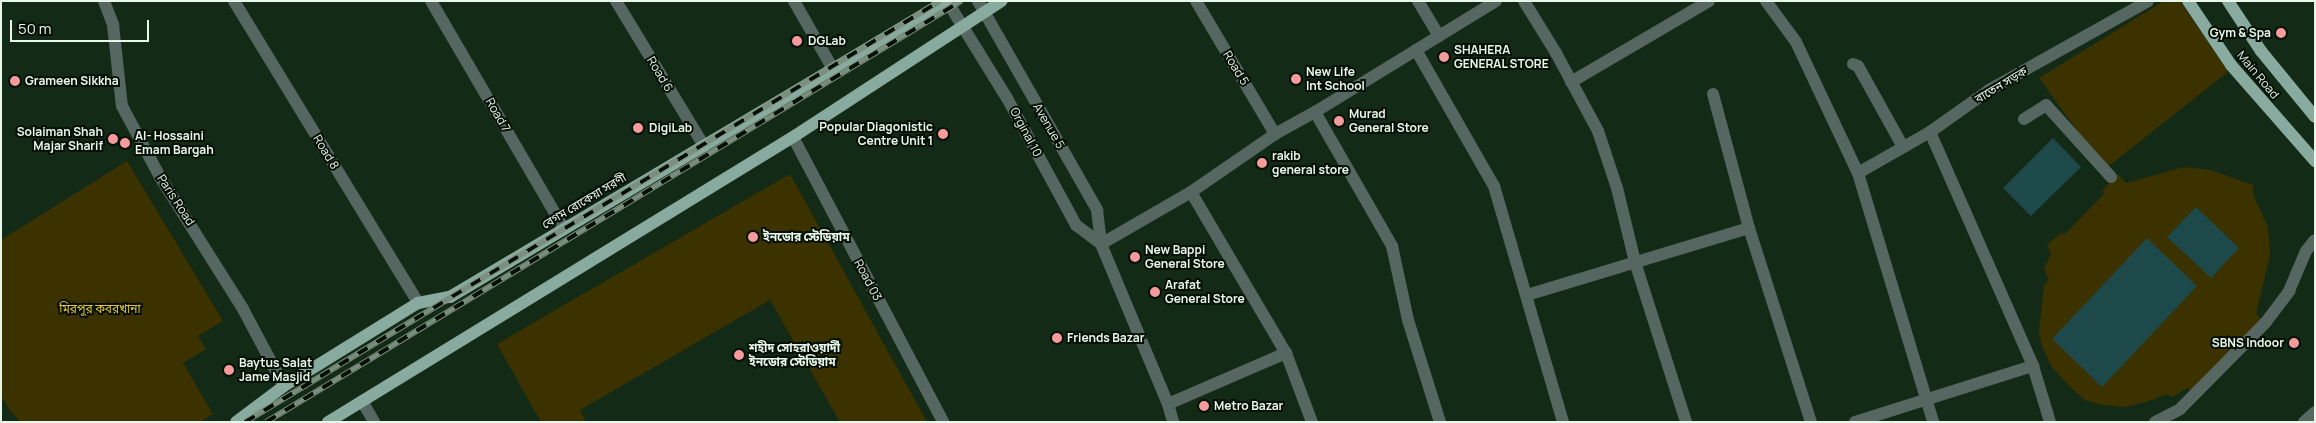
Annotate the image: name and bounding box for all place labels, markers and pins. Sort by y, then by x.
place label: Gym & Spa [2210,26,2271,40]
marker: Gym & Spa [2275,27,2287,39]
marker: DGLab [790,34,804,48]
place label: DGLab [808,34,846,48]
place label: SHAHERA GENERAL STORE [1454,43,1549,71]
marker: SHAHERA GENERAL STORE [1438,51,1450,63]
place label: New Life Int School [1306,65,1365,93]
marker: New Life Int School [1290,73,1302,85]
place label: Grameen Sikkha [25,74,119,88]
marker: Grameen Sikkha [9,75,21,87]
place label: Murad General Store [1349,107,1429,135]
marker: Murad General Store [1333,115,1345,127]
place label: Popular Diagonistic Centre Unit 1 [819,120,933,148]
marker: DigiLab [631,121,645,135]
place label: DigiLab [649,121,692,135]
place label: Solaiman Shah Majar Sharif [17,125,103,153]
marker: Popular Diagonistic Centre Unit 1 [937,128,949,140]
place label: Al- Hossaini Emam Bargah [135,129,214,157]
marker: Solaiman Shah Majar Sharif [107,133,119,145]
marker: Al- Hossaini Emam Bargah [119,137,131,149]
place label: rakib general store [1272,149,1349,177]
marker: rakib general store [1256,157,1268,169]
place label: ইনডোর স্টেডিয়াম [763,230,850,244]
marker: ইনডোর স্টেডিয়াম [747,231,759,243]
place label: New Bappi General Store [1145,243,1225,271]
marker: New Bappi General Store [1129,251,1141,263]
place label: Arafat General Store [1165,278,1245,306]
marker: Arafat General Store [1149,286,1161,298]
place label: Friends Bazar [1067,331,1144,345]
marker: Friends Bazar [1051,332,1063,344]
place label: SBNS Indoor [2212,336,2284,350]
marker: SBNS Indoor [2288,337,2300,349]
place label: শহীদ সোহরাওয়ার্দী ইনডোর স্টেডিয়াম [749,341,840,369]
marker: শহীদ সোহরাওয়ার্দী ইনডোর স্টেডিয়াম [733,349,745,361]
place label: Baytus Salat Jame Masjid [239,356,312,384]
marker: Baytus Salat Jame Masjid [223,364,235,376]
place label: Metro Bazar [1214,399,1283,413]
marker: Metro Bazar [1198,400,1210,412]

